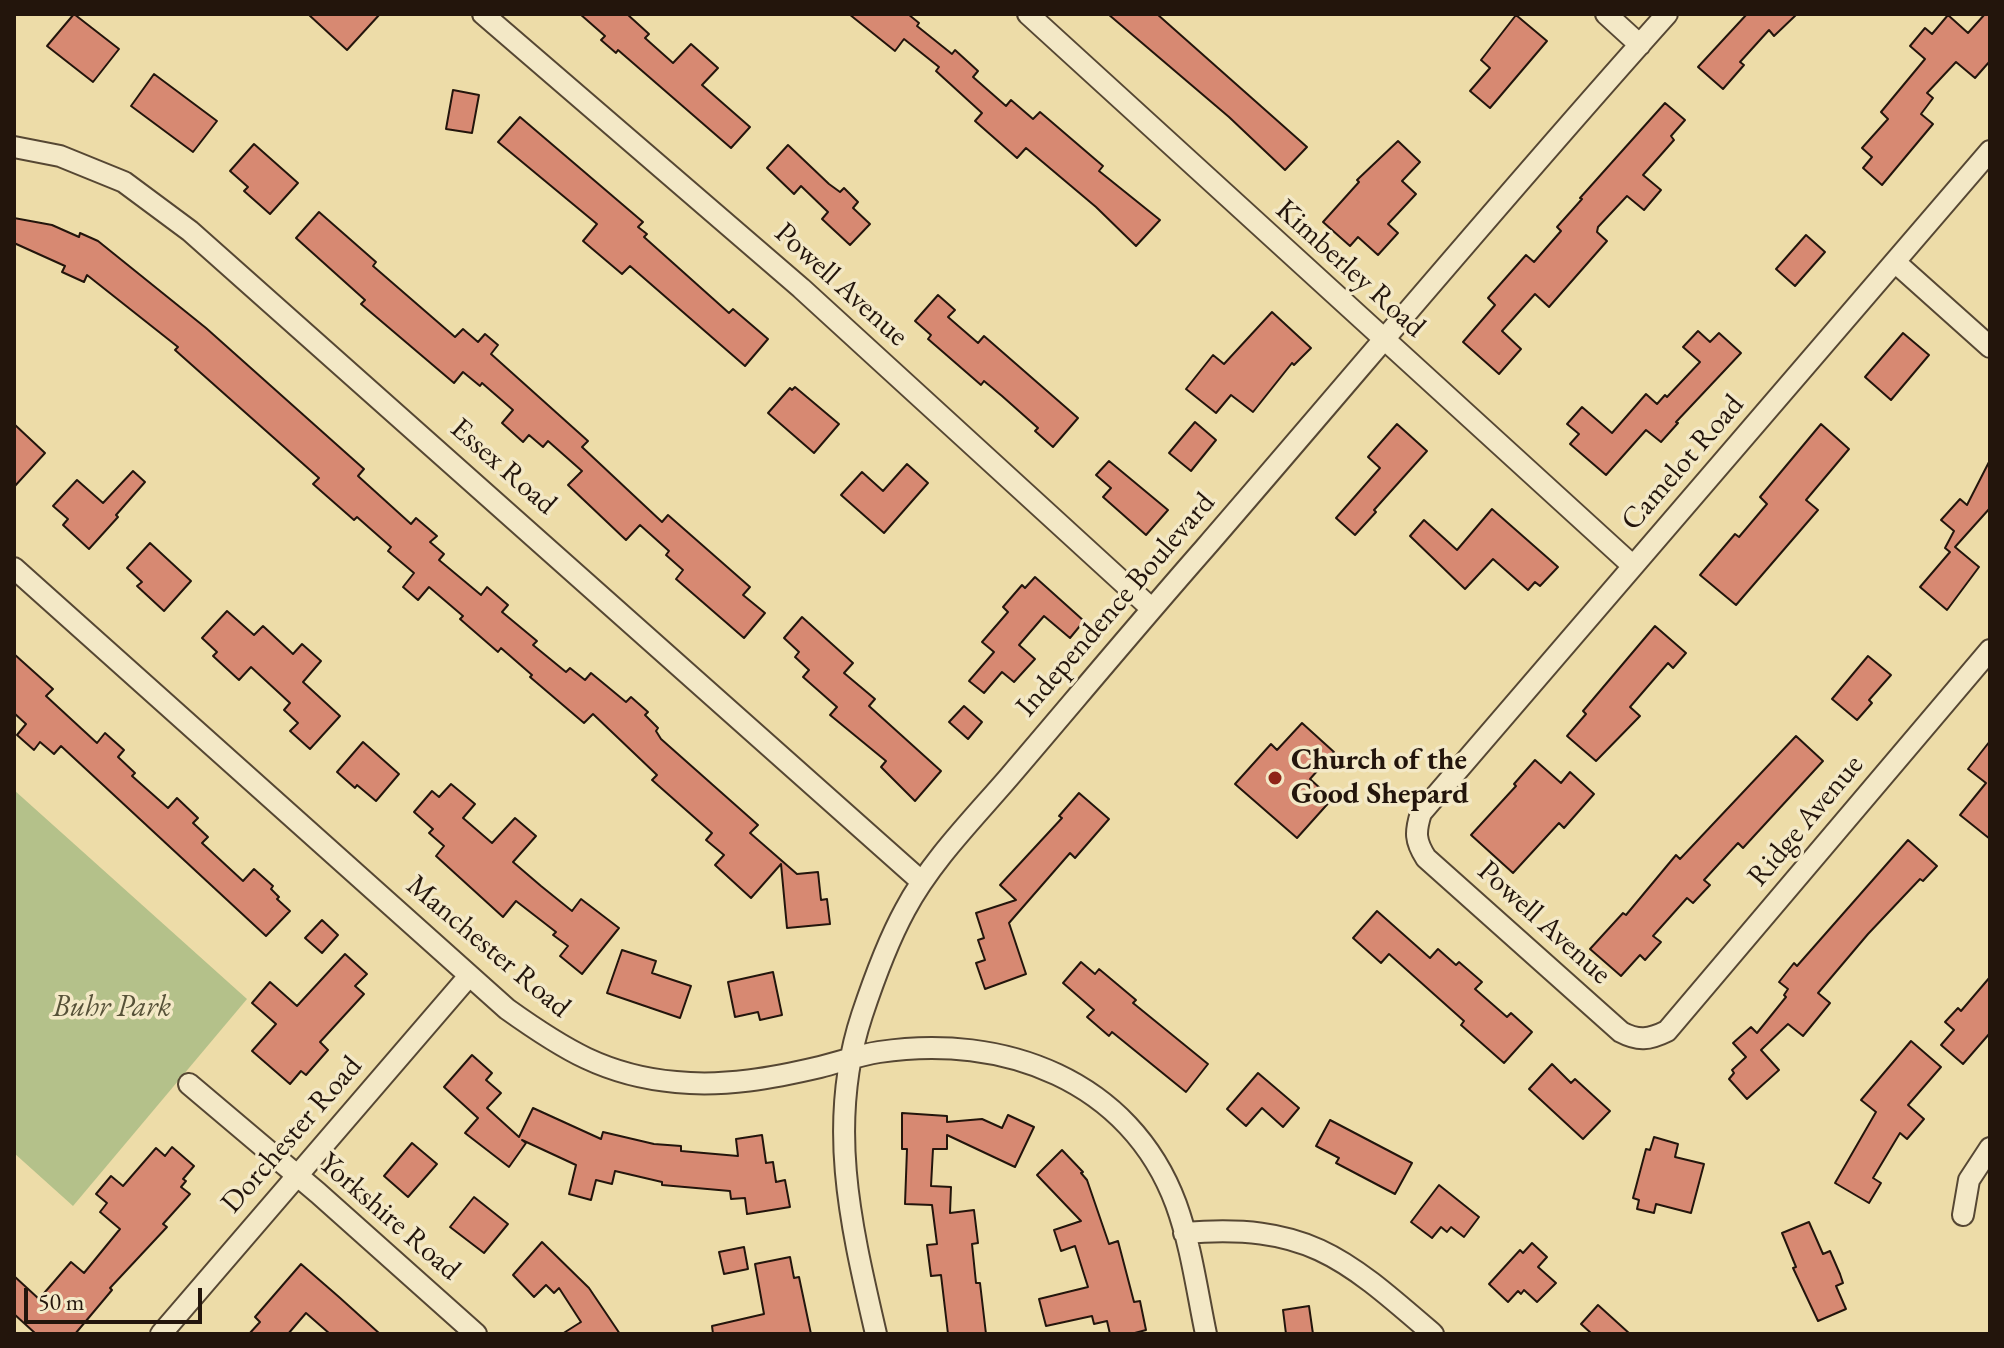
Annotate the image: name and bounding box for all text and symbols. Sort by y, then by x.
street label: Kimberley Road [1268,192,1432,346]
street label: Powell Avenue [767,216,915,354]
street label: Camelot Road [1614,388,1752,538]
street label: Essex Road [442,411,564,523]
street label: Independence Boulevard [1009,486,1223,724]
place label: Church of the Good Shepard [1291,743,1469,814]
street label: Ridge Avenue [1741,748,1871,894]
marker: Church of the Good Shepard [1266,769,1284,787]
street label: Powell Avenue [1470,854,1618,992]
street label: Manchester Road [399,868,577,1026]
park label: Buhr Park [53,990,171,1026]
street label: Dorchester Road [214,1049,370,1221]
street label: Yorkshire Road [311,1146,467,1288]
scale bar [28,1272,206,1322]
text: 50 m [38,1286,85,1317]

